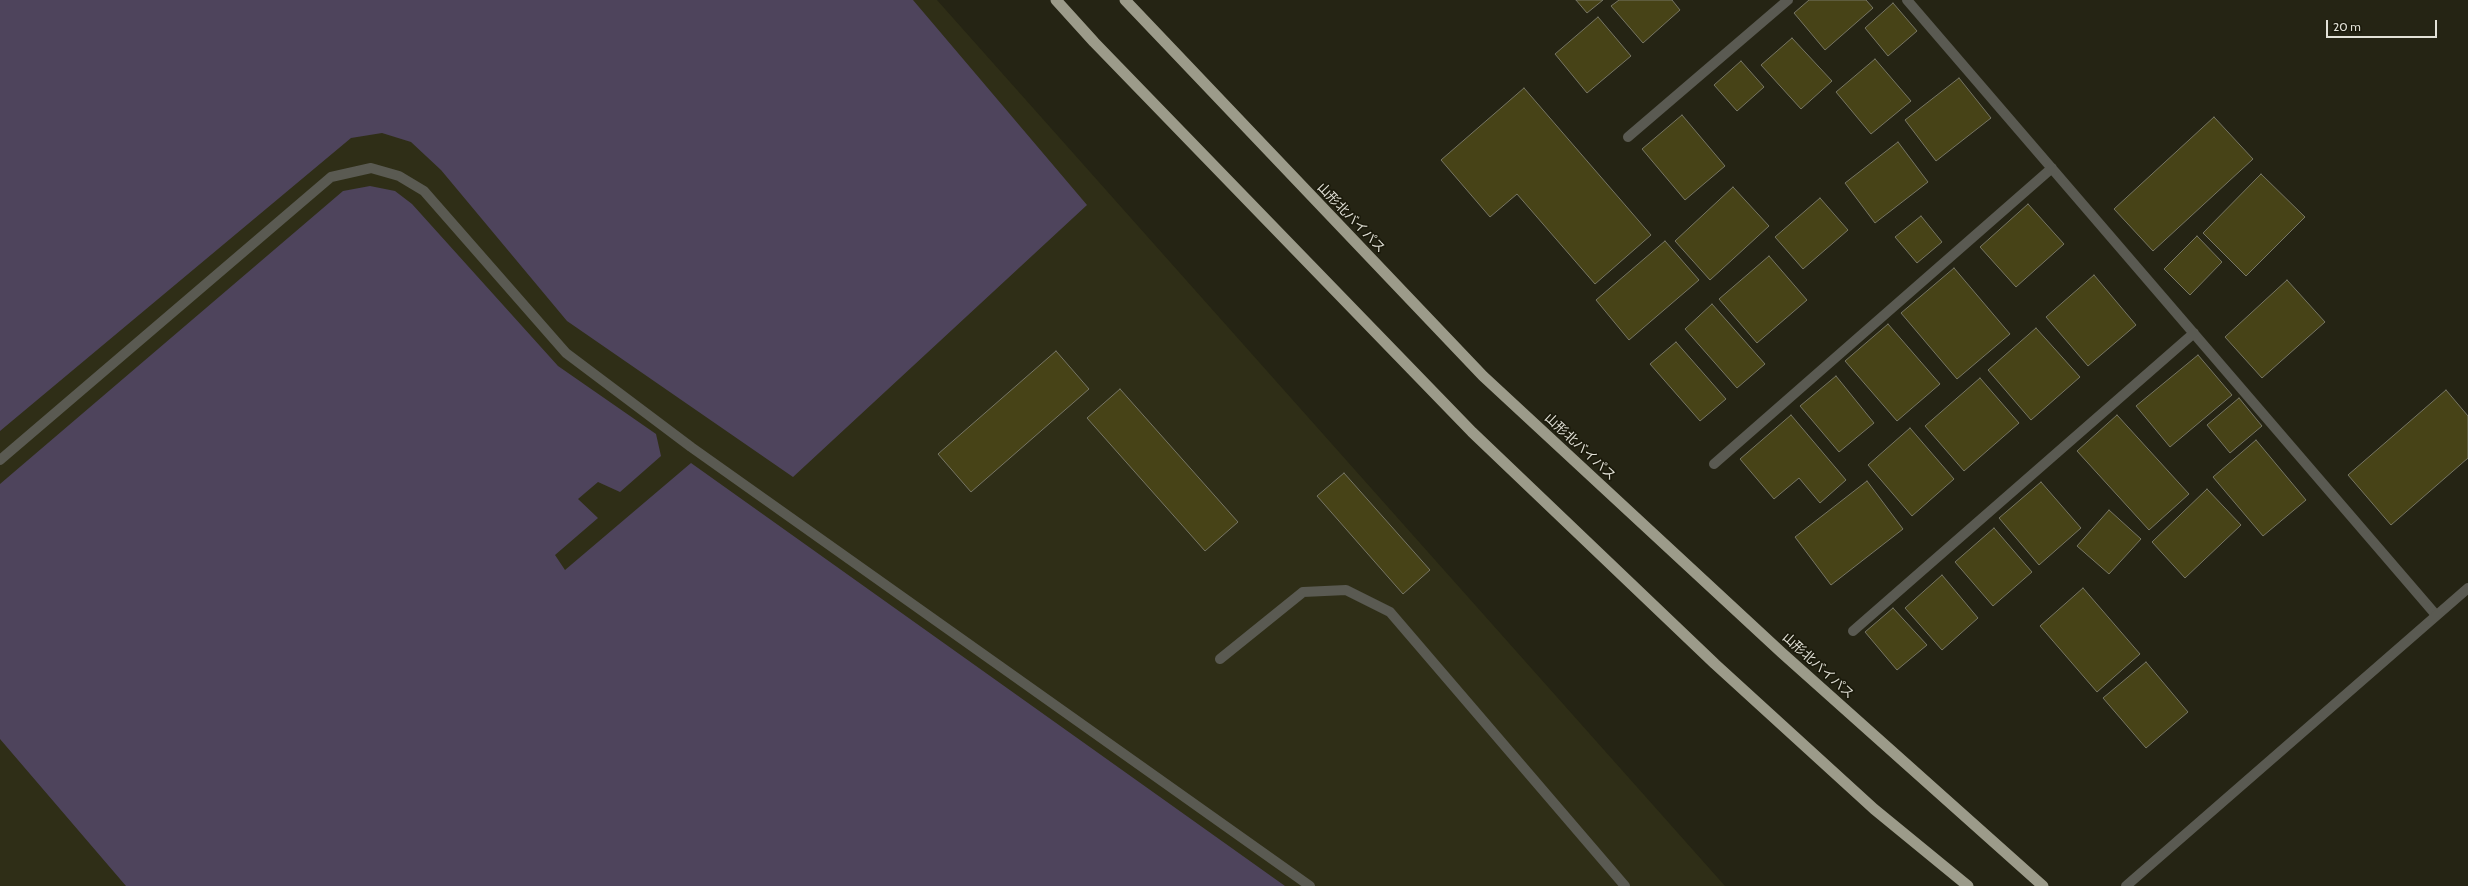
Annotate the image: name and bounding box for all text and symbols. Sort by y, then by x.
scale bar [2328,12,2439,38]
text: 20 m [2333,19,2361,34]
street label: 山形北バイパス [1314,180,1388,256]
street label: 山形北バイパス [1541,410,1619,484]
street label: 山形北バイパス [1779,630,1857,702]

